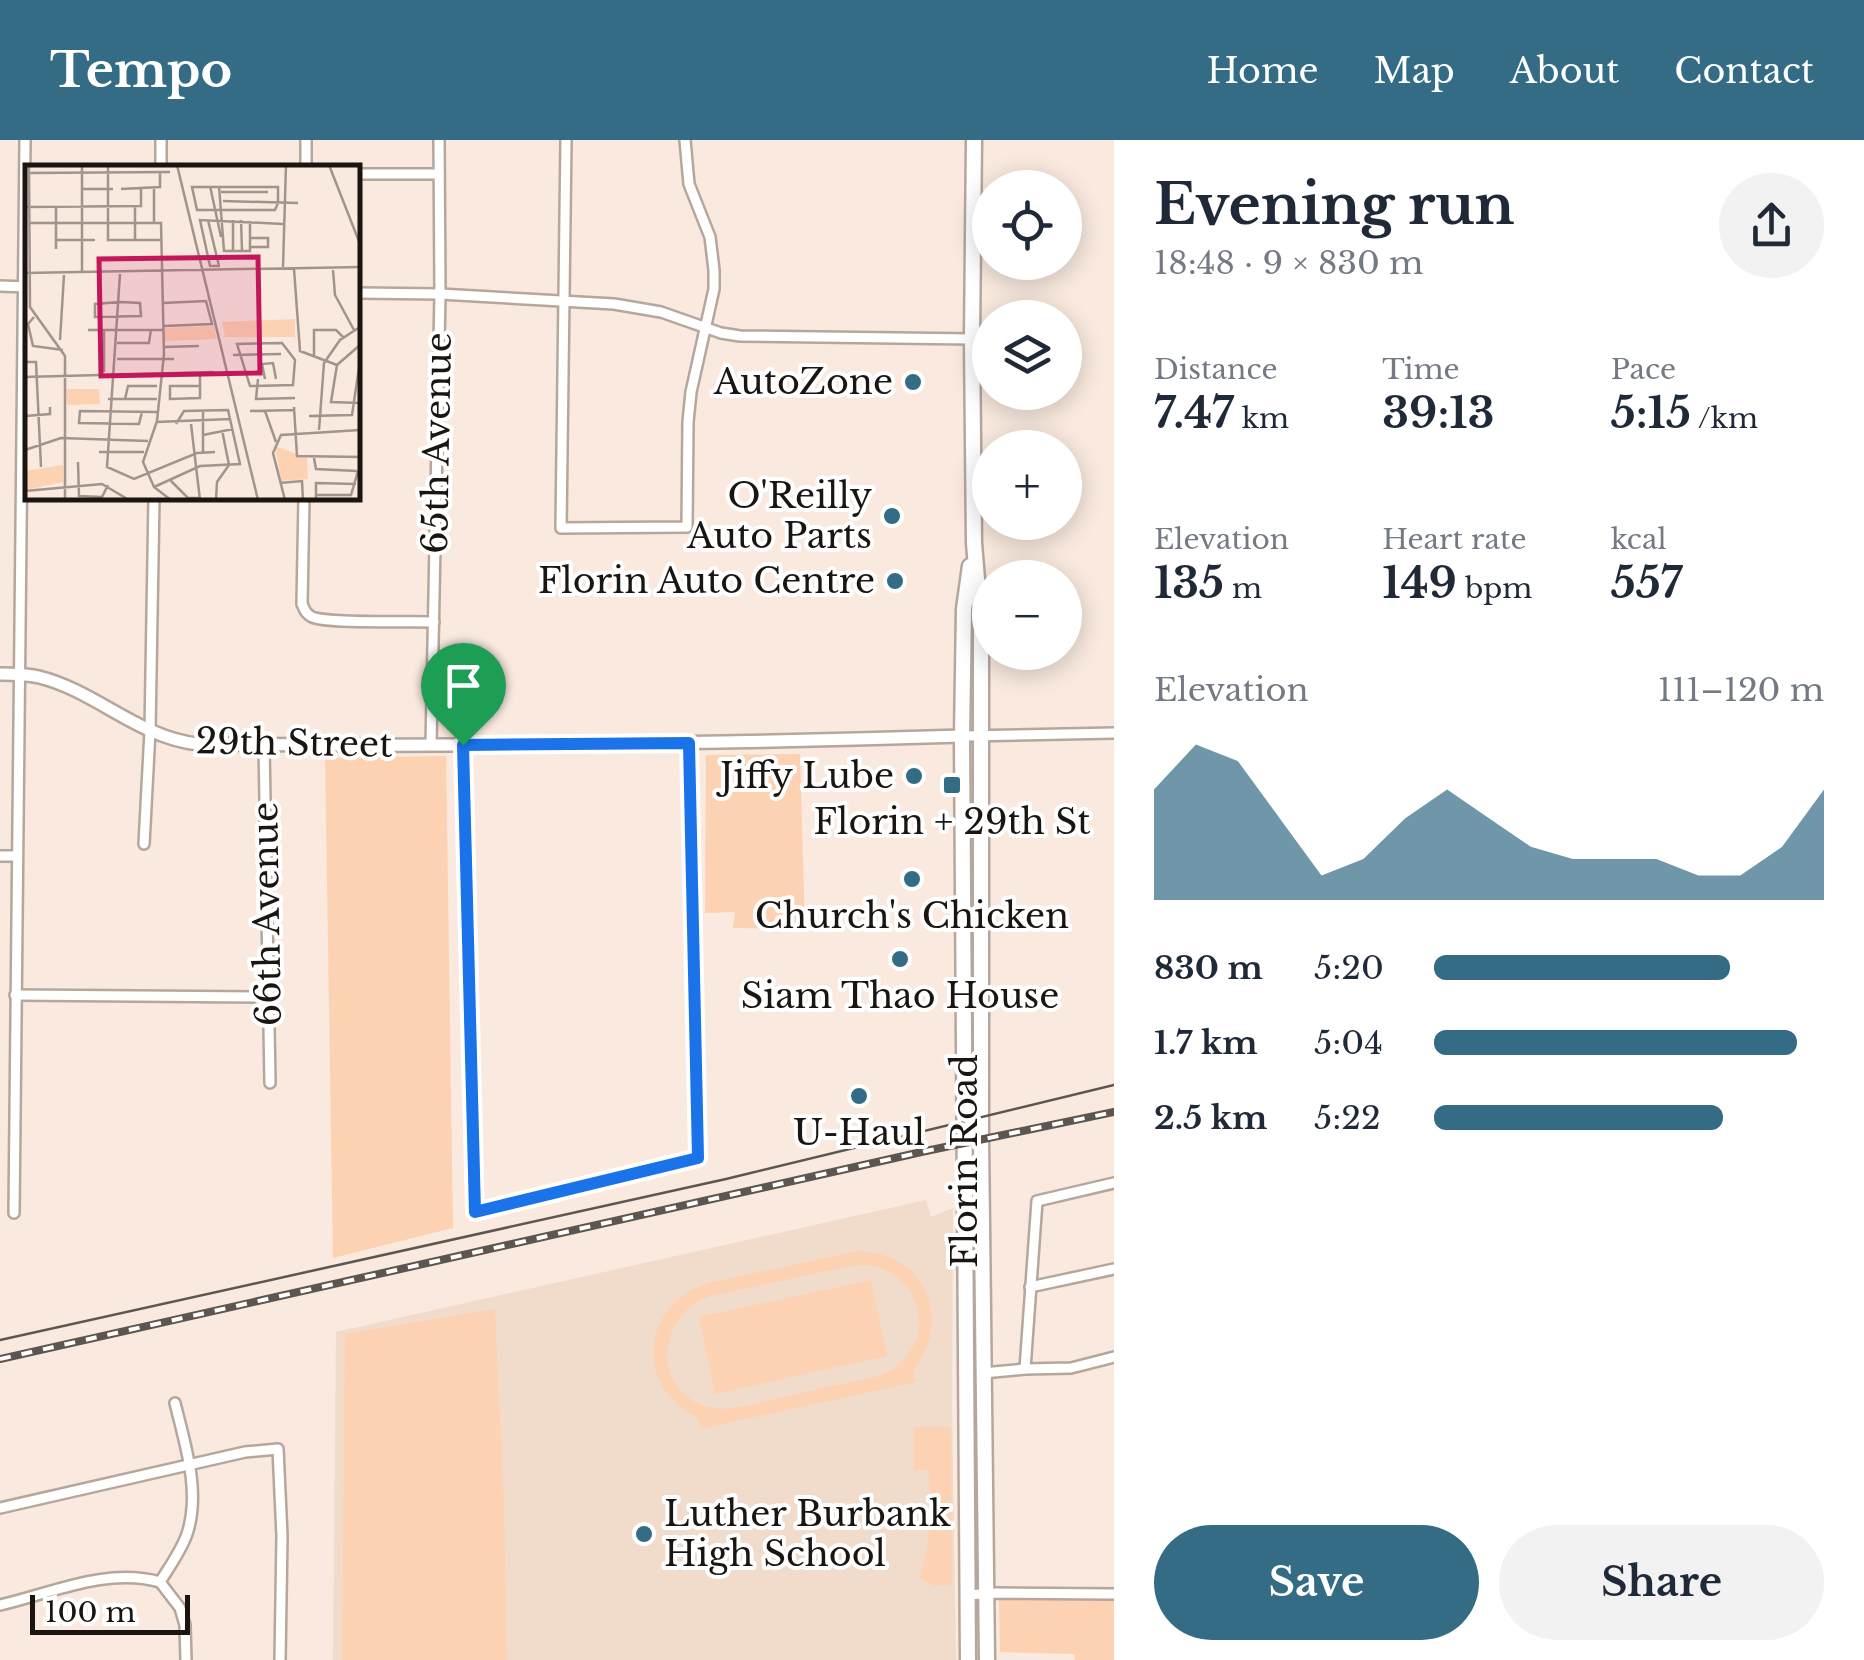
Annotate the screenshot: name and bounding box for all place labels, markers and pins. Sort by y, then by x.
place label: AutoZone [713,360,893,403]
marker: AutoZone [902,371,924,393]
place label: O'Reilly Auto Parts [686,474,872,557]
marker: O'Reilly Auto Parts [881,505,903,527]
place label: Florin Auto Centre [538,559,875,602]
marker: Florin Auto Centre [884,570,906,592]
pin [421,643,506,746]
place label: Jiffy Lube [716,754,894,797]
marker: Jiffy Lube [903,765,925,787]
marker: Florin + 29th St [941,774,963,796]
place label: Florin + 29th St [814,800,1090,843]
marker: Church's Chicken [901,868,923,890]
place label: Church's Chicken [755,894,1069,937]
marker: Siam Thao House [889,948,911,970]
place label: Siam Thao House [741,974,1059,1017]
marker: U-Haul [848,1085,870,1107]
place label: U-Haul [793,1111,925,1154]
place label: Luther Burbank High School [664,1492,951,1575]
marker: Luther Burbank High School [633,1523,655,1545]

